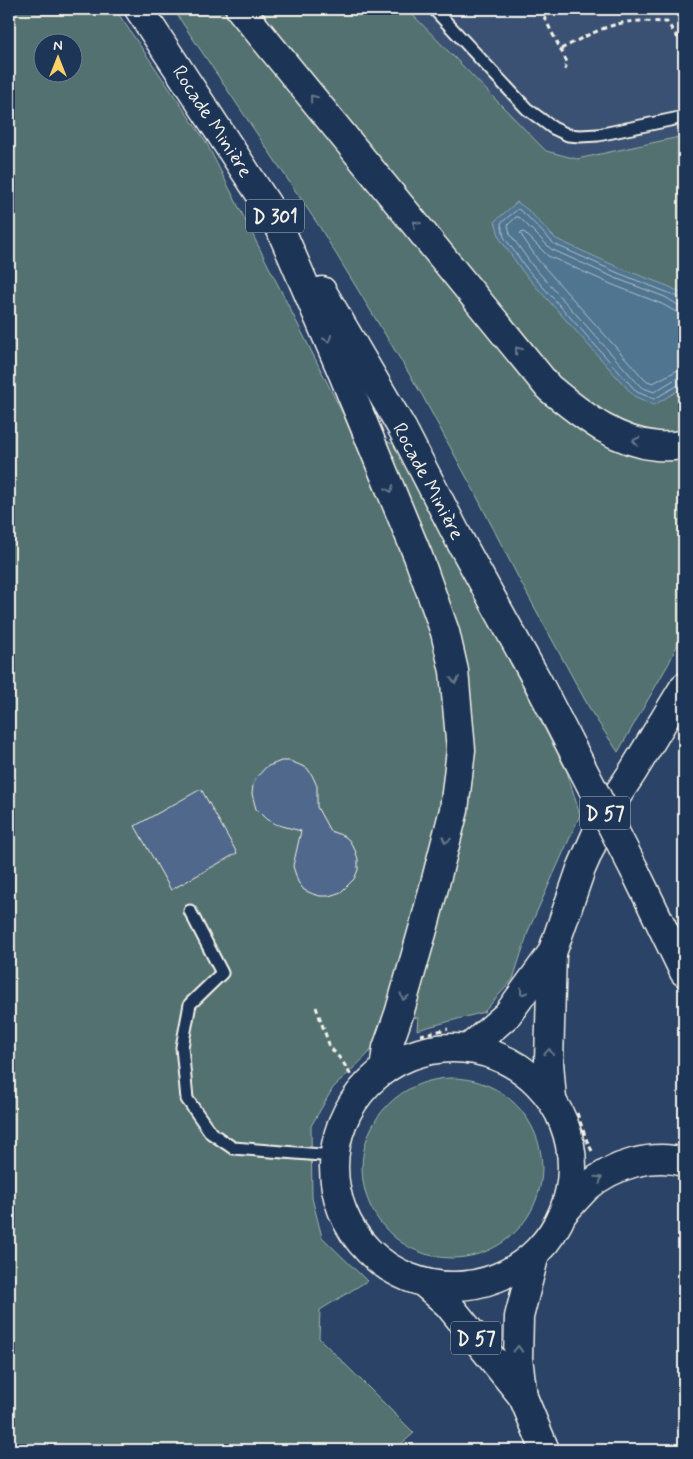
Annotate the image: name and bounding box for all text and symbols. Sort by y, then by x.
north arrow [32,32,82,82]
text: N [53,37,63,55]
street label: Rocade Minière [165,60,258,183]
one-way arrow [310,94,319,103]
road number: D 301 [246,200,304,232]
one-way arrow [413,221,421,230]
one-way arrow [321,334,332,343]
one-way arrow [516,347,524,356]
street label: Rocade Minière [385,418,470,545]
one-way arrow [632,436,641,447]
one-way arrow [384,484,395,493]
one-way arrow [449,676,460,684]
road number: D 57 [580,796,630,830]
one-way arrow [441,836,451,844]
one-way arrow [520,986,529,996]
one-way arrow [399,993,410,1002]
one-way arrow [544,1048,555,1056]
one-way arrow [593,1176,603,1185]
road number: D 57 [451,1322,501,1355]
one-way arrow [513,1345,524,1353]

